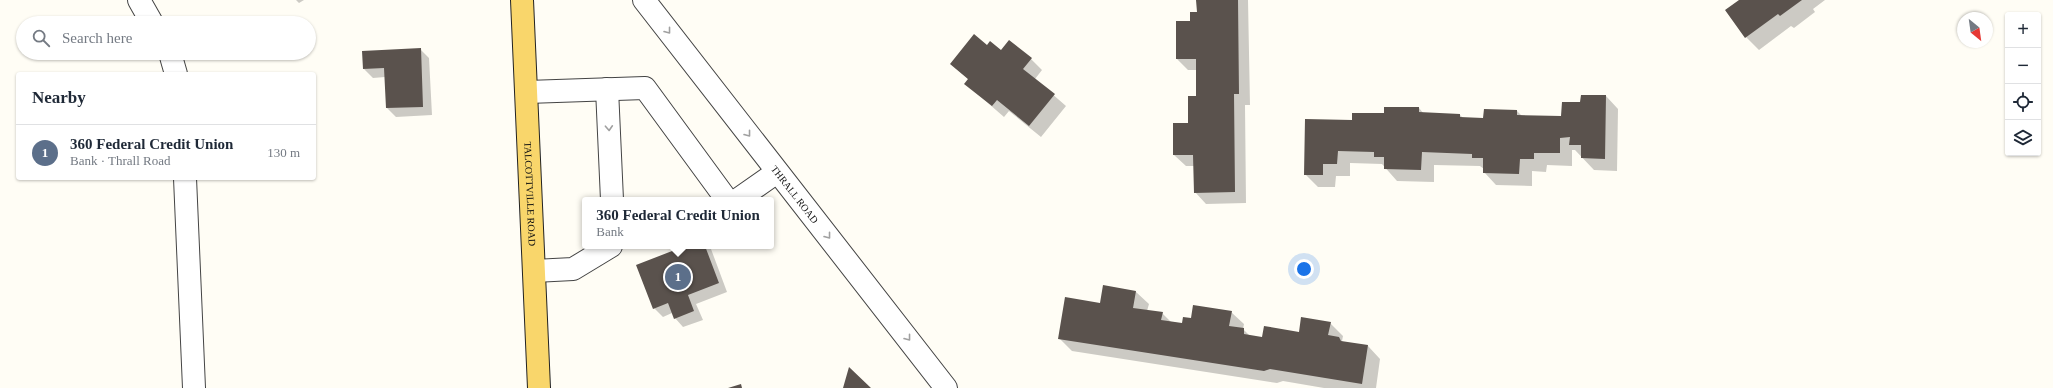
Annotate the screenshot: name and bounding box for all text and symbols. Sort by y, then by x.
north arrow [1957,12,1993,48]
map controls [2005,12,2041,156]
button: + [2005,12,2041,48]
search box [16,16,316,60]
one-way arrow [663,26,670,33]
icon: search [30,27,52,49]
text: Search here [62,30,132,46]
button: − [2005,48,2041,84]
button: locate [2005,84,2041,120]
text: Nearby [32,88,86,107]
button: layers [2005,120,2041,156]
one-way arrow [604,125,613,131]
one-way arrow [743,129,750,136]
text: 360 Federal Credit Union [70,136,233,152]
street label: TALCOTTVILLE ROAD [522,141,538,246]
text: 1 [42,145,48,160]
text: 130 m [267,145,300,160]
text: Bank · Thrall Road [70,153,171,168]
street label: THRALL ROAD [769,163,821,225]
popup [582,197,774,249]
text: 360 Federal Credit Union [596,207,760,223]
text: Bank [596,224,624,239]
one-way arrow [823,232,830,239]
your location [1294,259,1314,279]
pin: 1 [665,262,691,292]
one-way arrow [903,334,910,341]

